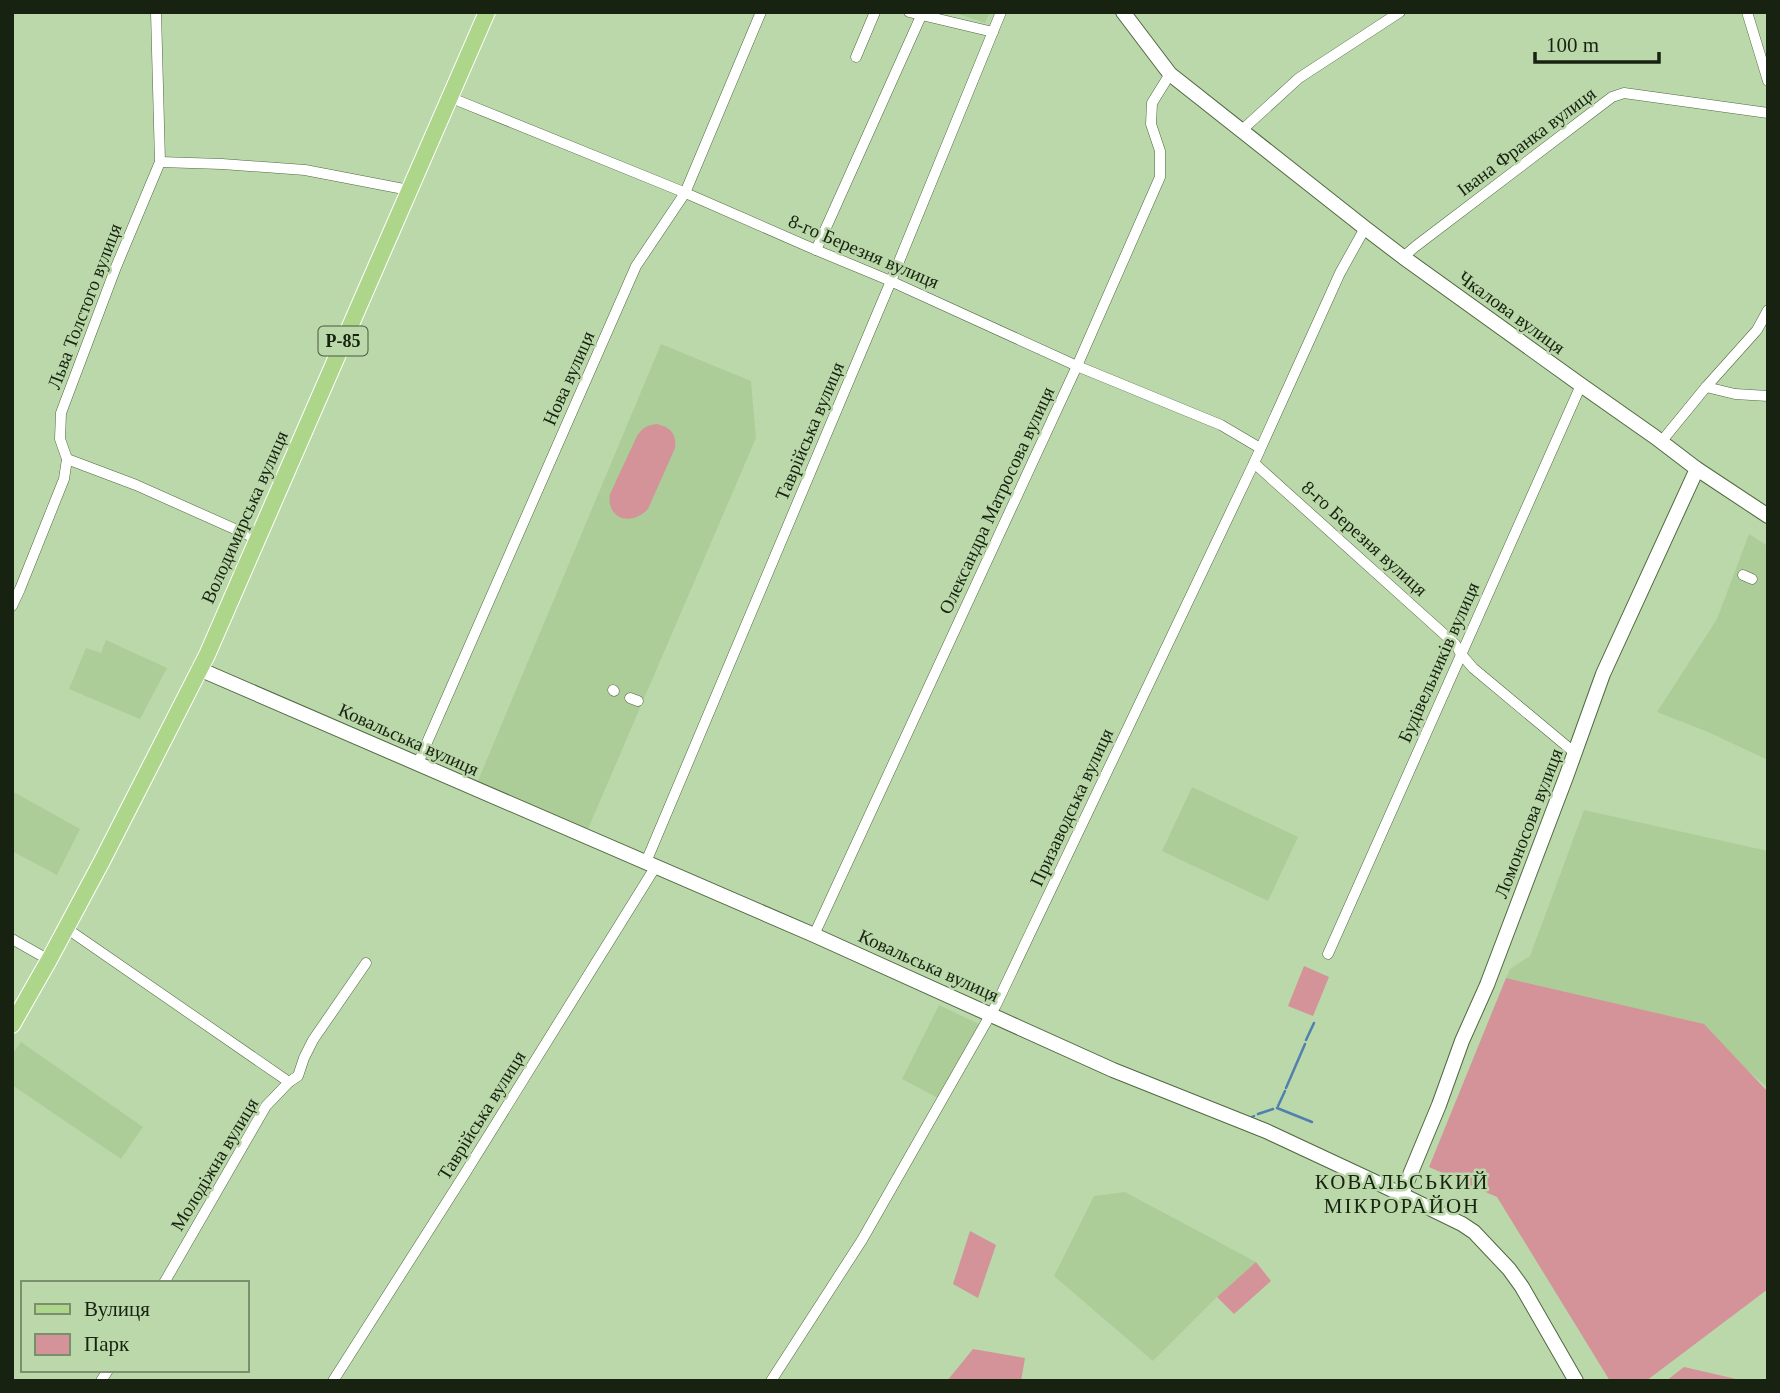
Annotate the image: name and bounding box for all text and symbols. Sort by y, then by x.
scale bar [1535,21,1659,65]
text: 100 m [1546,33,1599,57]
street label: Івана Франка вулиця [1453,82,1600,200]
street label: 8-го Березня вулиця [785,210,943,293]
street label: Льва Толстого вулиця [43,220,126,392]
street label: Чкалова вулиця [1454,267,1569,358]
road number: Р-85 [318,326,368,356]
street label: Нова вулиця [538,328,599,428]
street label: Таврійська вулиця [771,359,848,504]
street label: Олександра Матросова вулиця [934,383,1059,617]
street label: Володимирська вулиця [197,427,292,607]
street label: 8-го Березня вулиця [1298,476,1432,600]
street label: Будівельників вулиця [1394,579,1483,746]
street label: Ковальська вулиця [335,699,482,780]
street label: Призаводська вулиця [1026,725,1117,889]
street label: Ломоносова вулиця [1490,745,1567,901]
street label: Ковальська вулиця [855,925,1002,1006]
street label: Таврійська вулиця [433,1047,530,1184]
street label: Молодіжна вулиця [167,1094,262,1234]
district label: КОВАЛЬСЬКИЙ МІКРОРАЙОН [1315,1170,1489,1218]
legend [21,1281,248,1372]
text: Вулиця [84,1297,150,1321]
text: Парк [84,1332,130,1356]

